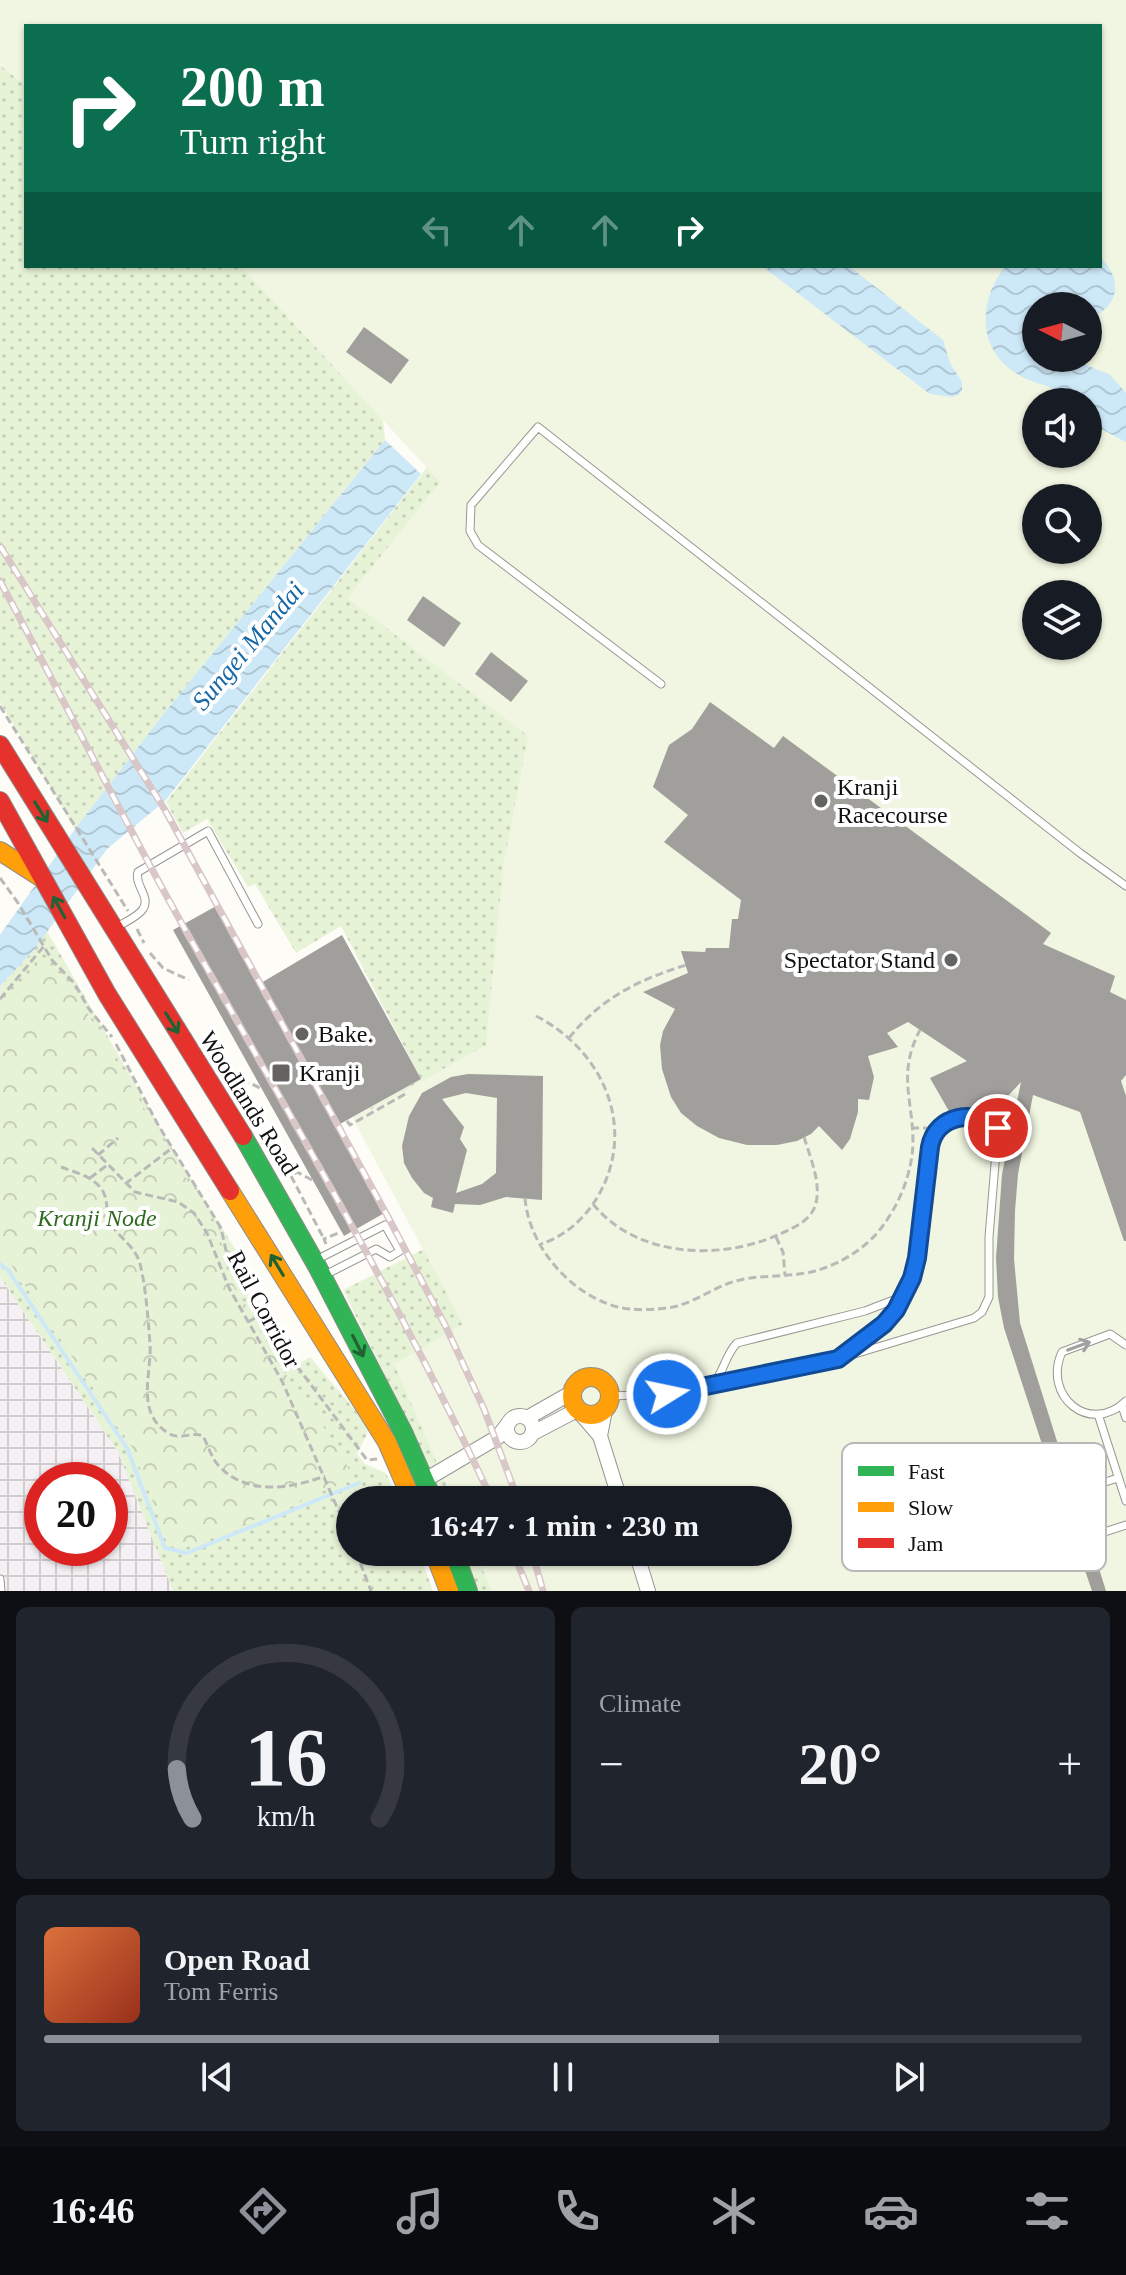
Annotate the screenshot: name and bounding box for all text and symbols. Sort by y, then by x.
icon: right [48,56,152,160]
text: 200 m [180,56,325,118]
text: Turn right [180,122,326,162]
icon: left [415,208,459,252]
icon: ahead [499,208,543,252]
icon: ahead [583,208,627,252]
icon: right [667,208,711,252]
north arrow [1022,292,1102,372]
map controls [1022,292,1102,660]
button: sound [1022,388,1102,468]
button: search [1022,484,1102,564]
water label: Sungei Mandai [186,576,310,716]
button: layers [1022,580,1102,660]
place label: Kranji Racecourse [837,774,948,828]
marker: Kranji Racecourse [812,792,830,810]
one-way arrow [32,800,49,822]
one-way arrow [51,895,67,919]
place label: Spectator Stand [784,947,935,973]
marker: Spectator Stand [942,951,960,969]
one-way arrow [163,1012,180,1034]
place label: Bake. [318,1021,373,1047]
marker: Bake. [293,1025,311,1043]
street label: Woodlands Road [195,1027,303,1179]
place label: Kranji [299,1060,361,1086]
marker: Kranji [270,1062,292,1084]
pin [964,1094,1032,1162]
icon: arrive [976,1106,1020,1150]
park label: Kranji Node [36,1205,157,1231]
street label: Rail Corridor [222,1246,306,1372]
one-way arrow [269,1254,285,1277]
one-way arrow [351,1334,366,1357]
one-way arrow [1066,1338,1091,1352]
position arrow [625,1352,709,1436]
legend [842,1443,1106,1571]
text: Fast [908,1459,945,1484]
speed limit sign: 20 [24,1462,128,1566]
text: Slow [908,1495,953,1520]
text: 16:47 · 1 min · 230 m [429,1509,699,1542]
text: Jam [908,1531,943,1556]
text: Climate [599,1689,681,1718]
text: 16 [244,1711,327,1803]
text: 20° [799,1731,883,1797]
text: − [599,1740,624,1789]
text: + [1057,1740,1082,1789]
text: km/h [256,1801,315,1832]
text: Open Road [164,1943,310,1976]
text: Tom Ferris [164,1977,278,2006]
icon: previous [195,2055,239,2099]
icon: pause [541,2055,585,2099]
icon: next [887,2055,931,2099]
icon: directions [235,2183,291,2239]
icon: music [392,2183,448,2239]
icon: phone [549,2183,605,2239]
icon: climate [706,2183,762,2239]
icon: car [863,2183,919,2239]
icon: filters [1019,2183,1075,2239]
text: 16:46 [50,2191,134,2231]

